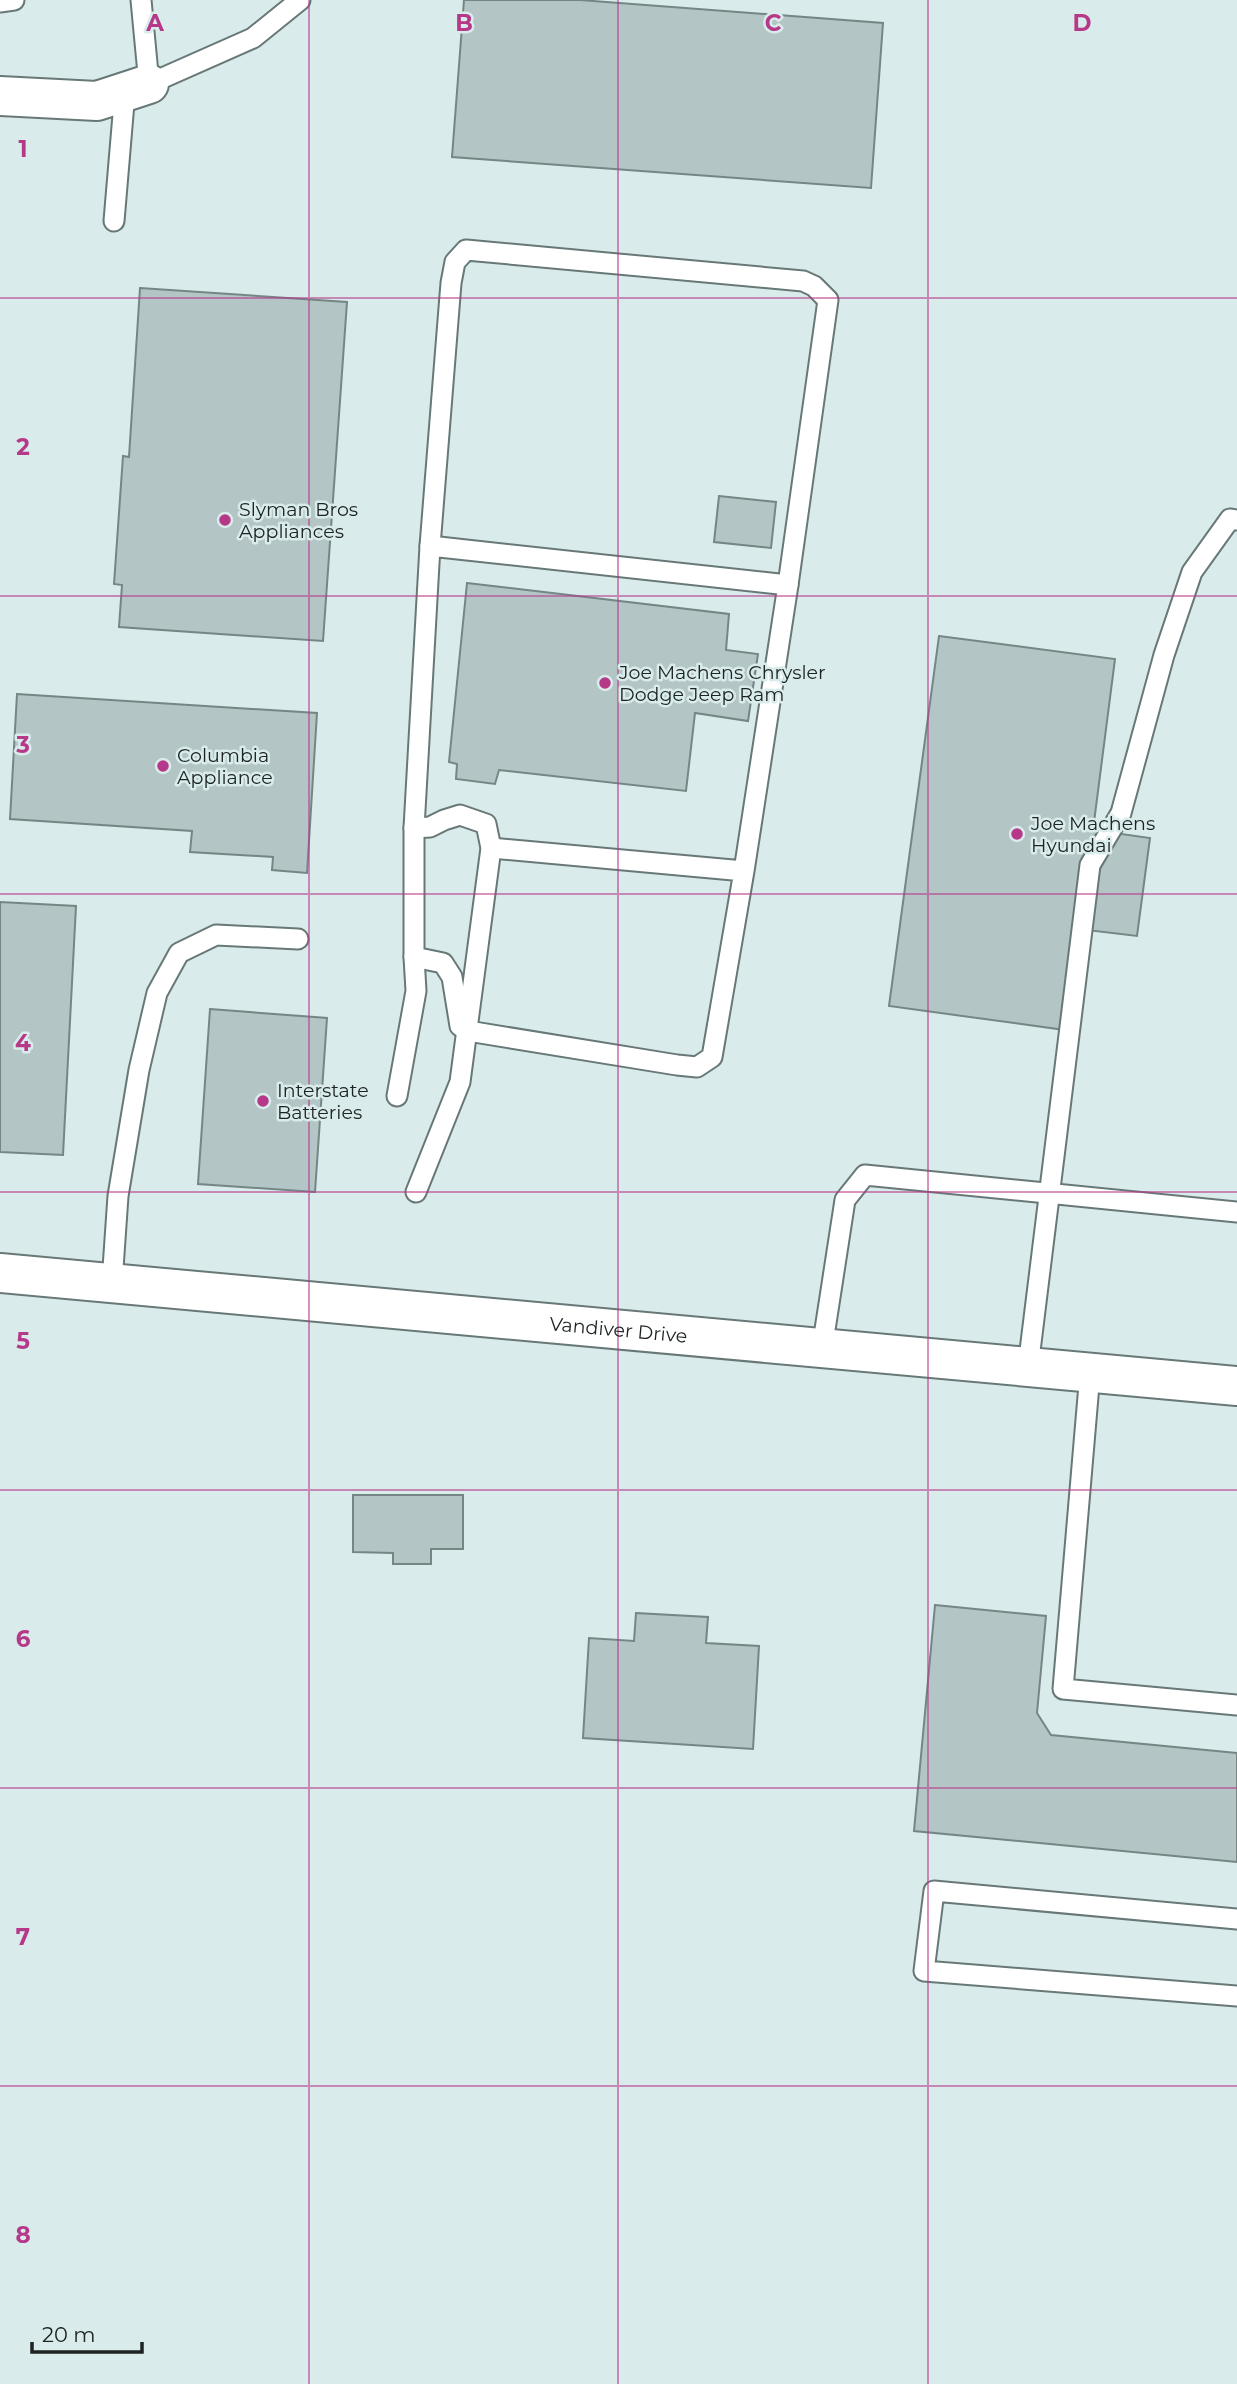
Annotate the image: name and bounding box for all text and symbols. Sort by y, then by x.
text: A [145,9,164,37]
text: B [455,9,473,37]
text: C [765,9,782,37]
text: D [1073,9,1092,37]
text: 1 [18,135,28,163]
text: 2 [16,433,30,461]
place label: Slyman Bros Appliances [239,498,358,543]
marker: Slyman Bros Appliances [217,512,233,528]
place label: Joe Machens Chrysler Dodge Jeep Ram [618,661,826,706]
marker: Joe Machens Chrysler Dodge Jeep Ram [597,675,613,691]
text: 3 [15,731,30,759]
place label: Columbia Appliance [177,744,273,789]
marker: Columbia Appliance [155,758,171,774]
place label: Joe Machens Hyundai [1030,812,1155,857]
marker: Joe Machens Hyundai [1009,826,1025,842]
text: 4 [15,1029,31,1057]
place label: Interstate Batteries [277,1079,369,1124]
marker: Interstate Batteries [255,1093,271,1109]
street label: Vandiver Drive [549,1312,688,1348]
text: 5 [16,1327,30,1355]
text: 6 [16,1625,31,1653]
text: 7 [16,1923,30,1951]
text: 8 [15,2221,31,2249]
scale bar [32,2310,142,2354]
text: 20 m [42,2322,96,2347]

